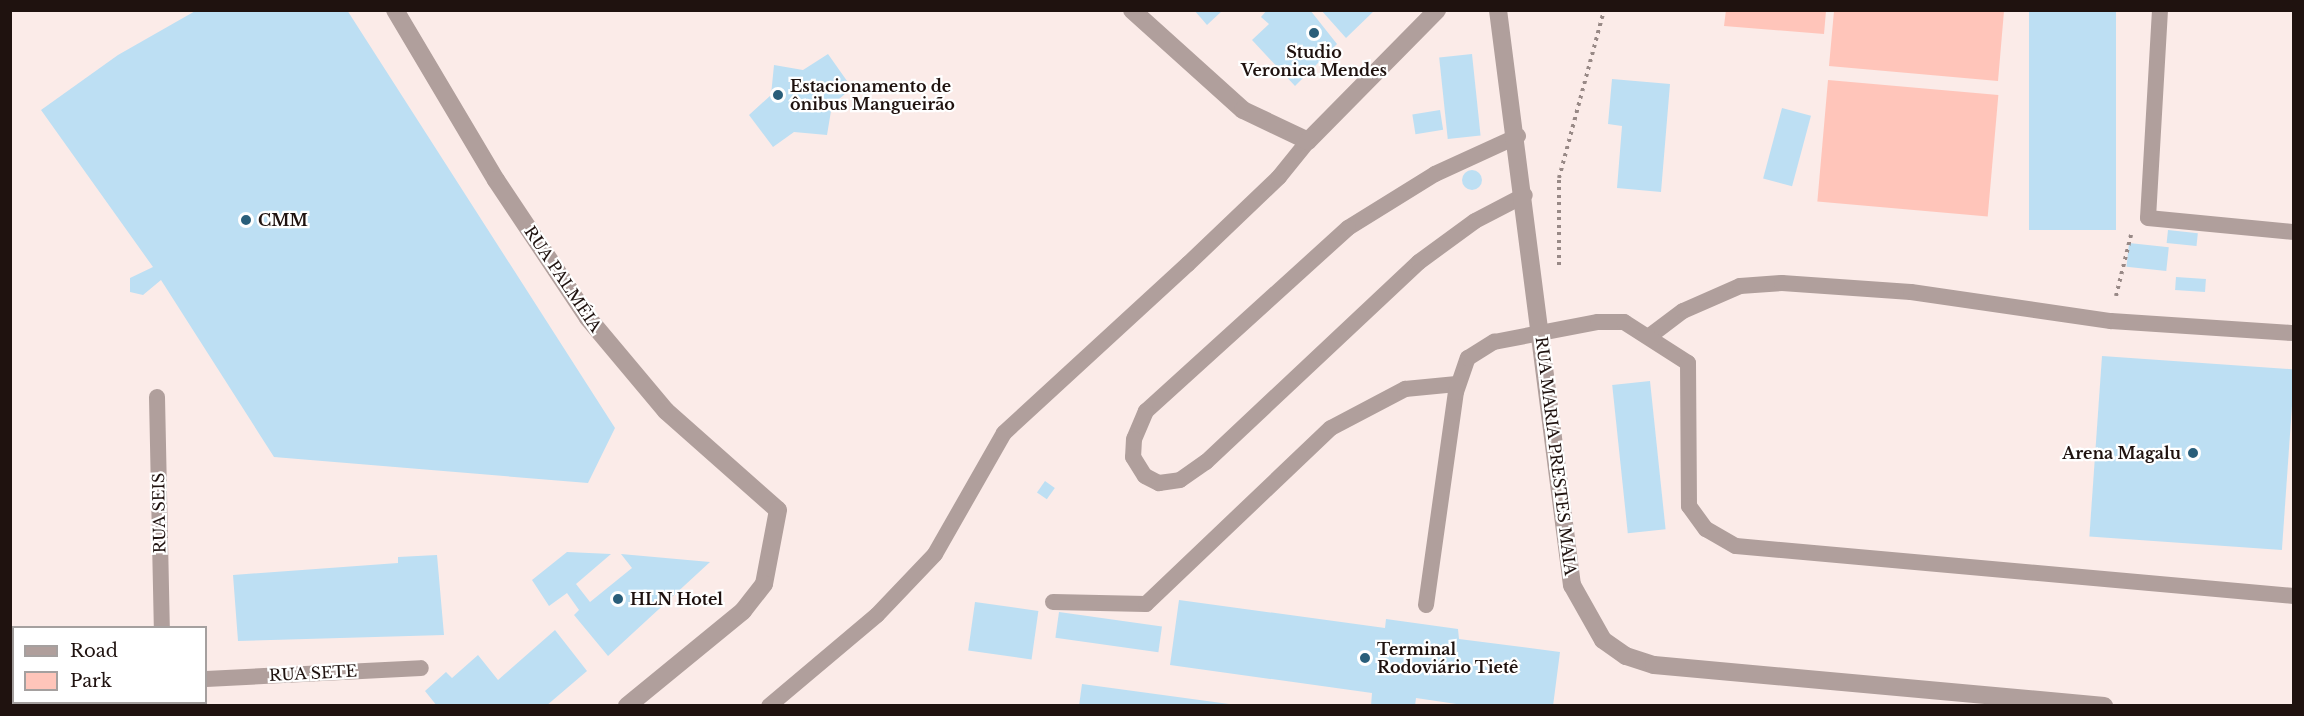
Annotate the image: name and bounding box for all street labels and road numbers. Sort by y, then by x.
street label: RUA PALMÉIA [520,222,606,336]
street label: RUA MARIA PRESTES MAIA [1532,335,1580,577]
street label: RUA SEIS [149,472,169,554]
street label: RUA SETE [268,661,358,685]

